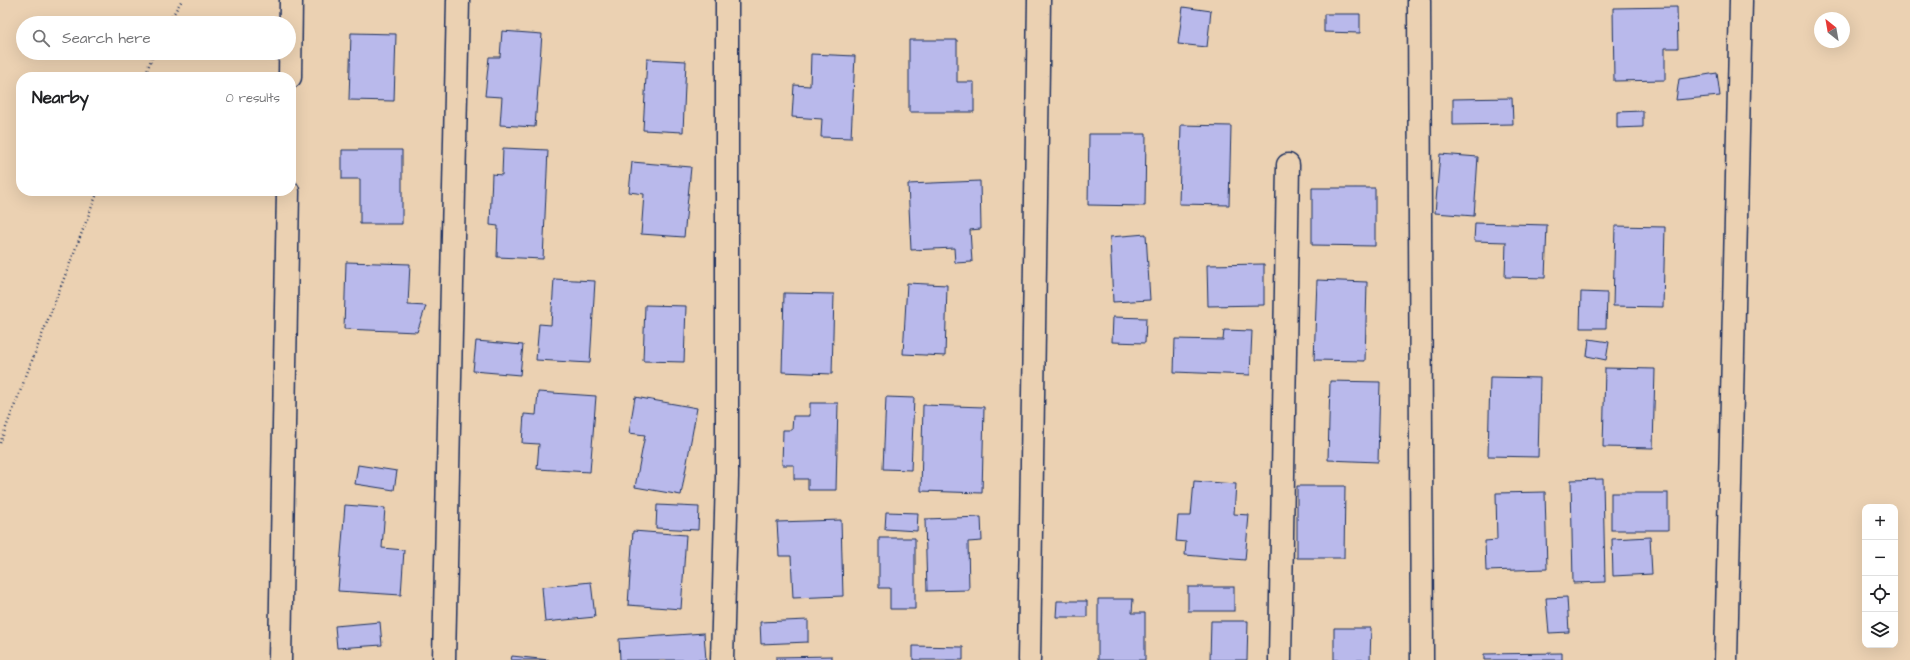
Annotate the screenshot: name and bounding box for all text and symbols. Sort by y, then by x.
north arrow [1814,12,1850,48]
search box [16,16,296,60]
icon: search [30,27,52,49]
text: Search here [62,28,151,49]
text: Nearby [32,86,89,110]
text: 0 results [225,89,280,107]
map controls [1862,504,1898,648]
button: + [1862,504,1898,540]
button: − [1862,540,1898,576]
button: locate [1862,576,1898,612]
button: layers [1862,612,1898,648]

